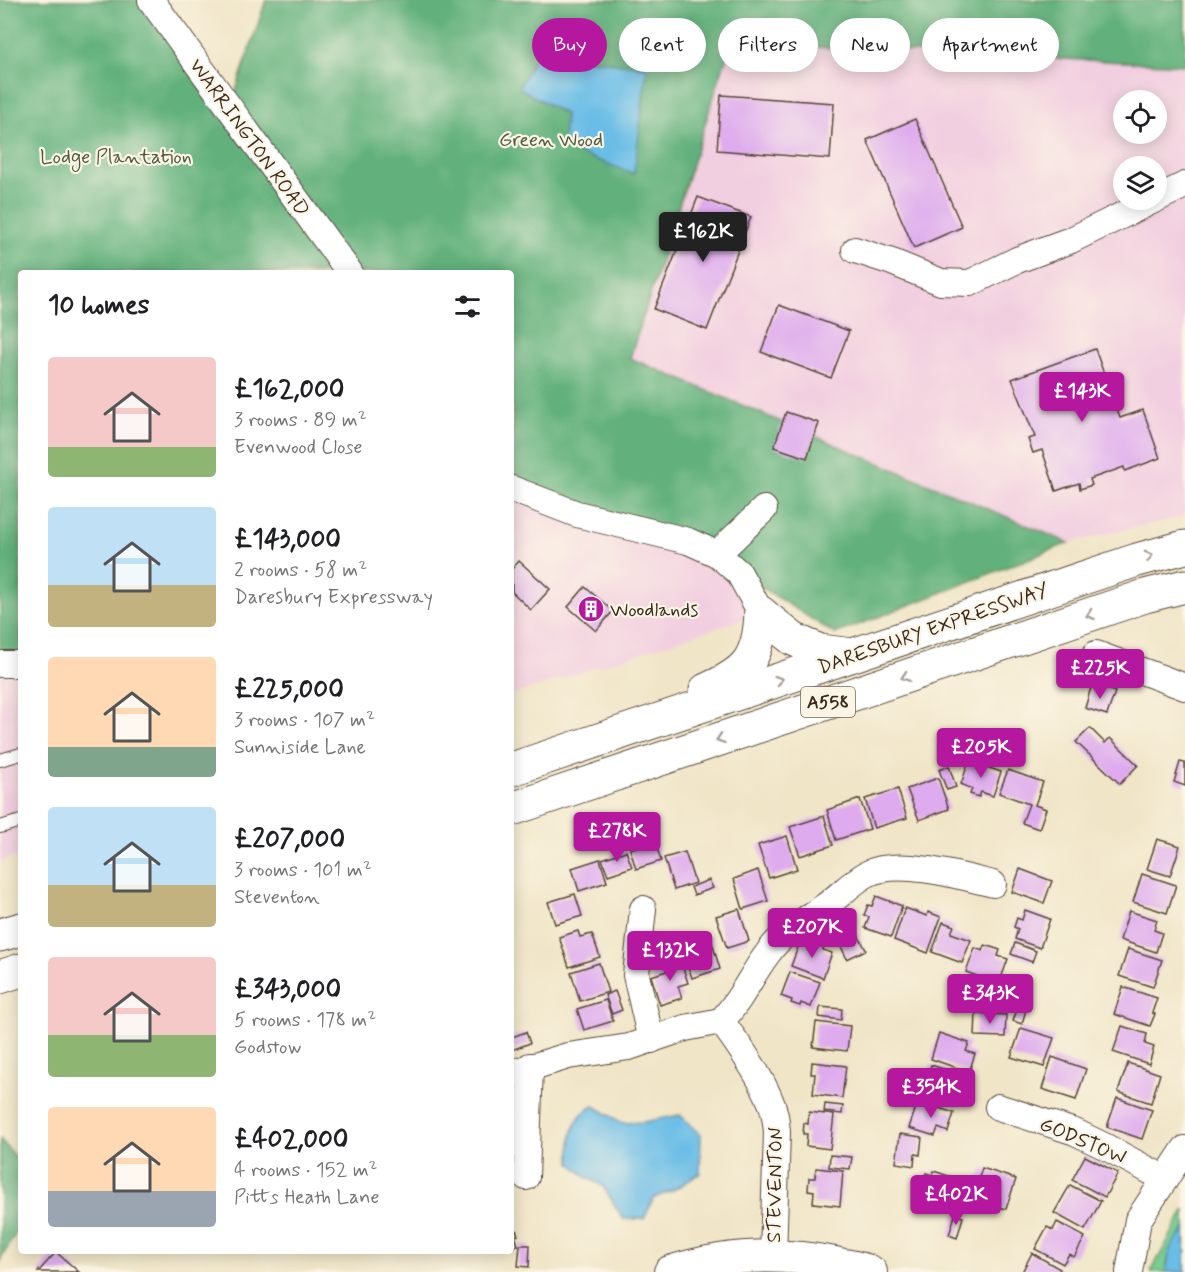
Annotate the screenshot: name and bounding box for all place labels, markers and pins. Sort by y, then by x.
pin: £162K [661,212,745,263]
pin: £143K [1040,372,1124,423]
building icon: Woodlands [576,594,606,624]
place label: Woodlands [610,597,698,624]
pin: £225K [1058,649,1142,700]
pin: £205K [939,728,1023,779]
pin: £278K [575,812,659,863]
pin: £207K [770,908,854,959]
pin: £132K [628,931,712,982]
pin: £343K [948,974,1032,1025]
pin: £354K [889,1068,973,1119]
pin: £402K [914,1175,998,1226]

